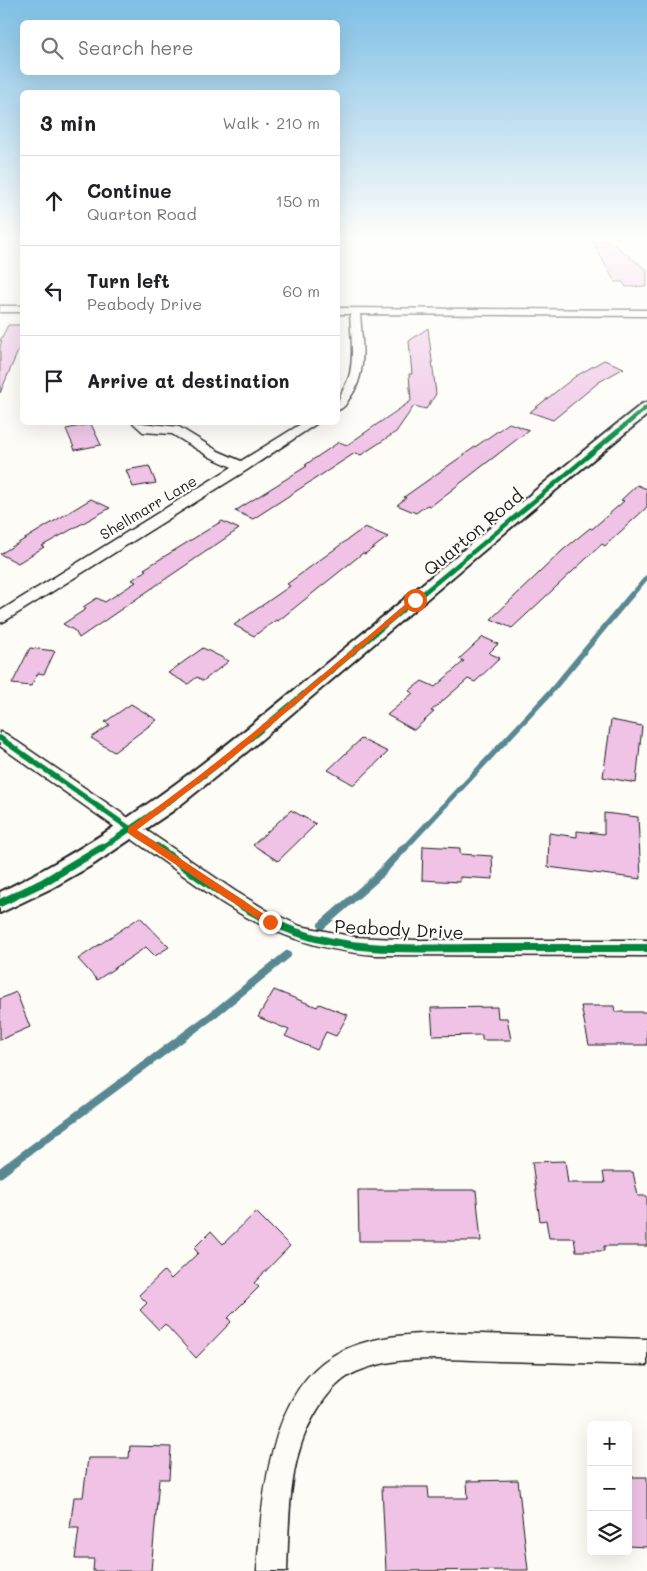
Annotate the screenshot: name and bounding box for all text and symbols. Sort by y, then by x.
search box [20,20,340,75]
icon: search [38,34,66,62]
text: Search here [78,35,194,60]
text: 3 min [40,109,96,136]
text: Walk · 210 m [222,112,320,133]
text: Continue [87,178,172,203]
icon: ahead [40,187,68,215]
text: 150 m [276,190,320,211]
text: Quarton Road [87,203,197,224]
text: Turn left [87,268,170,293]
icon: left [40,277,68,305]
text: 60 m [283,280,320,301]
text: Peabody Drive [87,293,202,314]
icon: arrive [40,367,68,395]
text: Arrive at destination [87,368,290,393]
street label: Shellmarr Lane [96,470,200,544]
street label: Quarton Road [418,483,528,581]
route start [404,589,427,612]
route end [259,911,282,934]
street label: Peabody Drive [334,914,464,944]
map controls [587,1421,632,1556]
button: + [587,1421,632,1466]
button: − [587,1466,632,1511]
button: layers [587,1511,632,1556]

